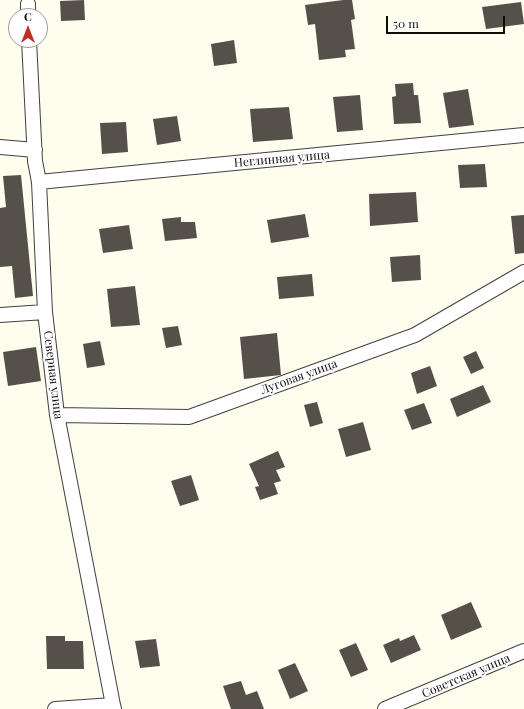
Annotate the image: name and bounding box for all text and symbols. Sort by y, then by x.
north arrow [8,8,48,48]
scale bar [388,8,507,34]
text: С [24,9,32,24]
text: 50 m [393,15,419,31]
street label: Неглинная улица [233,148,331,170]
street label: Северная улица [40,330,66,420]
street label: Луговая улица [259,356,339,398]
street label: Советская улица [420,651,512,701]

